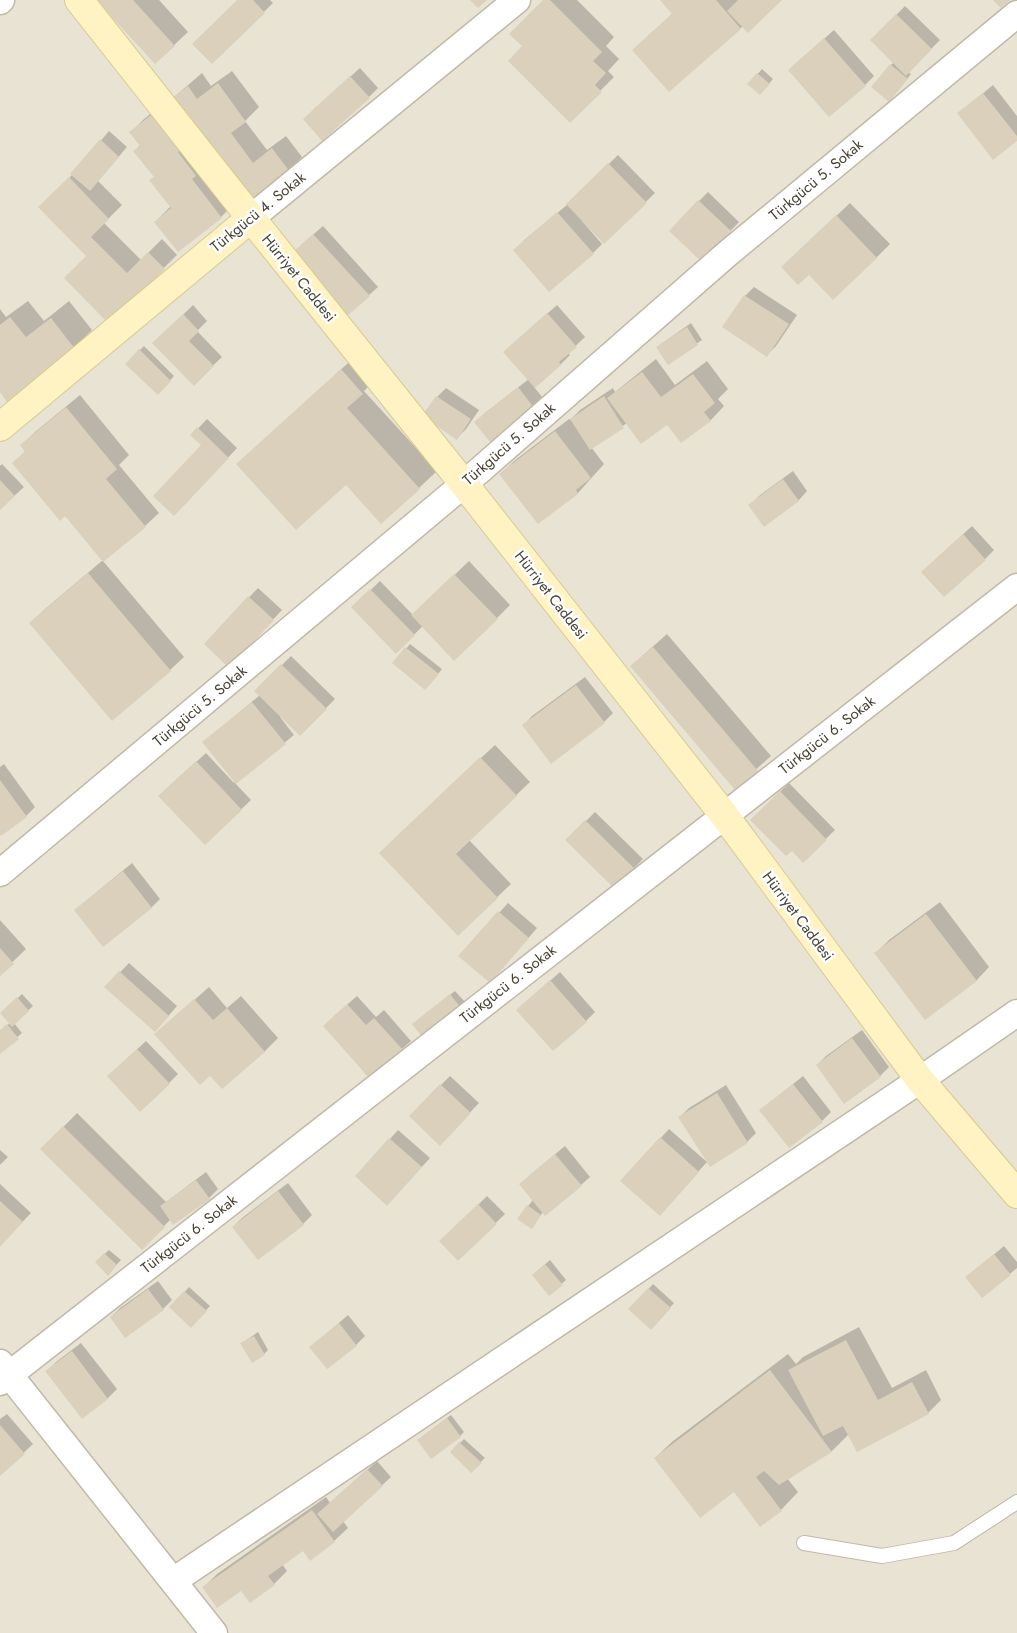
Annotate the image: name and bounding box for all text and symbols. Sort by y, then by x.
street label: Türkgücü 5. Sokak [764,134,868,226]
street label: Türkgücü 4. Sokak [206,166,311,257]
street label: Hürriyet Caddesi [257,229,341,327]
street label: Türkgücü 5. Sokak [458,397,561,491]
street label: Hürriyet Caddesi [509,546,593,644]
street label: Türkgücü 5. Sokak [148,660,252,752]
street label: Türkgücü 6. Sokak [774,690,880,780]
street label: Hürriyet Caddesi [757,867,839,965]
street label: Türkgücü 6. Sokak [455,939,561,1029]
street label: Türkgücü 6. Sokak [136,1189,242,1279]

